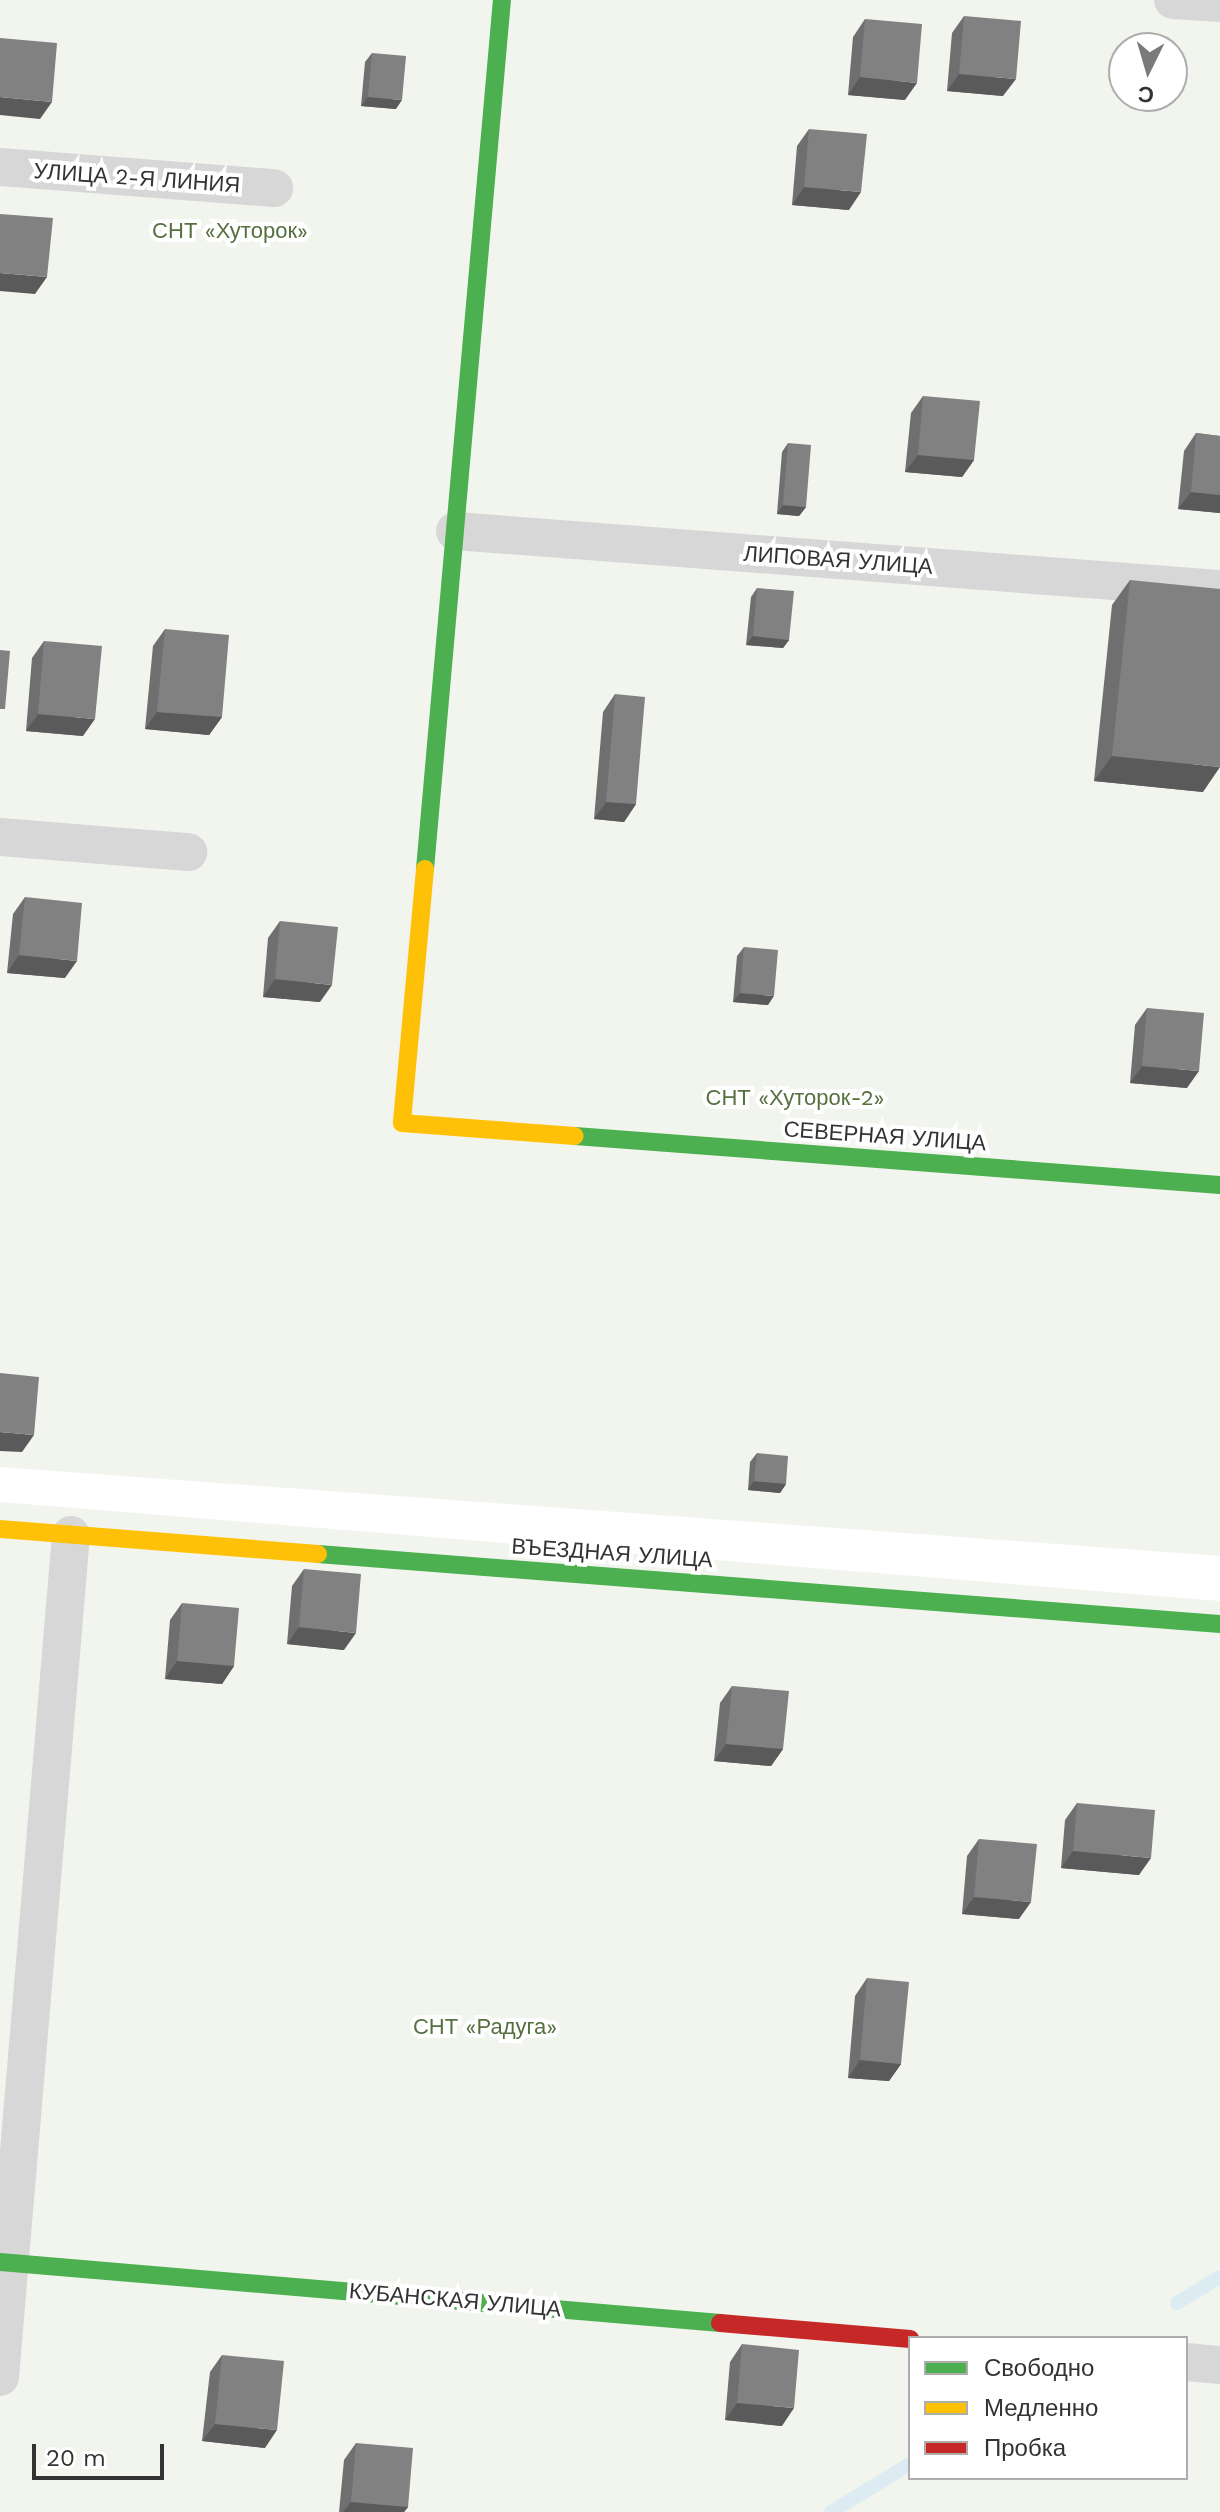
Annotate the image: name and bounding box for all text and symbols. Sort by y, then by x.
north arrow [1108,32,1188,112]
text: С [1137,81,1155,108]
street label: УЛИЦА 2-Я ЛИНИЯ [33,158,241,198]
park label: СНТ «Хуторок» [152,218,308,244]
street label: ЛИПОВАЯ УЛИЦА [742,540,934,580]
park label: СНТ «Хуторок-2» [706,1085,884,1111]
street label: СЕВЕРНАЯ УЛИЦА [783,1116,987,1156]
street label: ВЪЕЗДНАЯ УЛИЦА [511,1533,713,1573]
park label: СНТ «Радуга» [413,2014,557,2040]
street label: КУБАНСКАЯ УЛИЦА [348,2278,562,2322]
legend [908,2336,1188,2480]
text: Свободно [984,2354,1094,2382]
text: Медленно [984,2394,1098,2422]
scale bar [36,2428,168,2478]
text: Пробка [984,2434,1066,2462]
text: 20 m [46,2444,106,2472]

